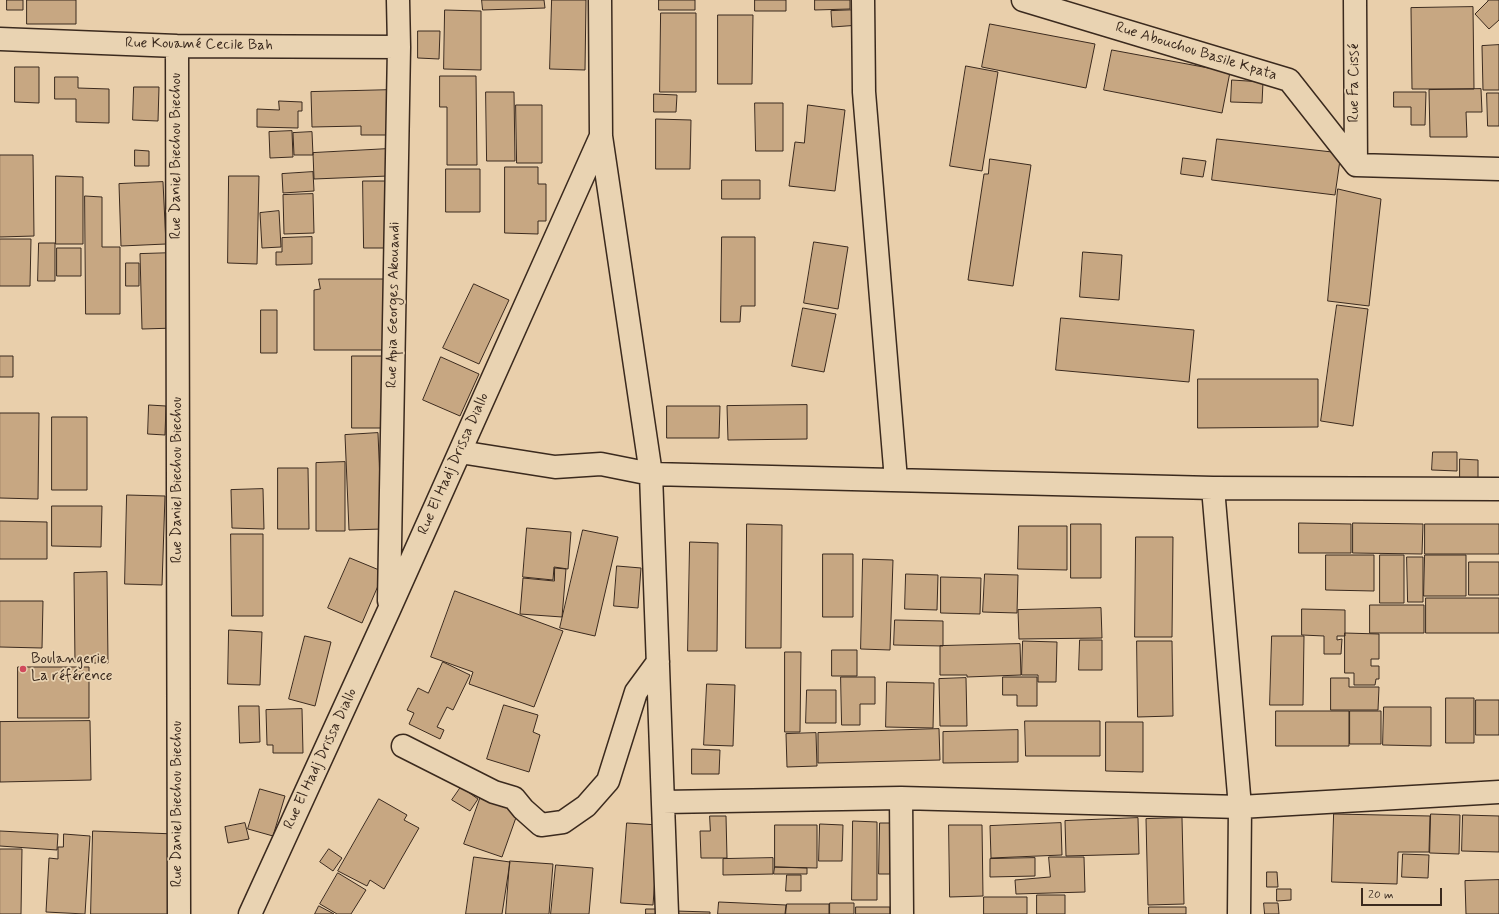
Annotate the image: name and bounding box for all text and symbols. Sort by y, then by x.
street label: Rue Abouchou Basile Kpata [1113,19,1279,85]
street label: Rue Kouamé Cecile Bah [125,35,273,55]
street label: Rue Fa Cissé [1346,44,1364,122]
street label: Rue Daniel Biechou Biechou [168,73,186,239]
street label: Rue Apia Georges Akouandi [384,222,404,388]
street label: Rue El Hadj Drissa Diallo [415,390,493,538]
street label: Rue Daniel Biechou Biechou [169,397,187,563]
place label: Boulangerie La référence [31,651,113,686]
marker: Boulangerie La référence [18,664,28,674]
street label: Rue El Hadj Drissa Diallo [280,686,362,832]
street label: Rue Daniel Biechou Biechou [169,721,187,887]
scale bar [1363,880,1444,906]
text: 20 m [1368,887,1394,903]

